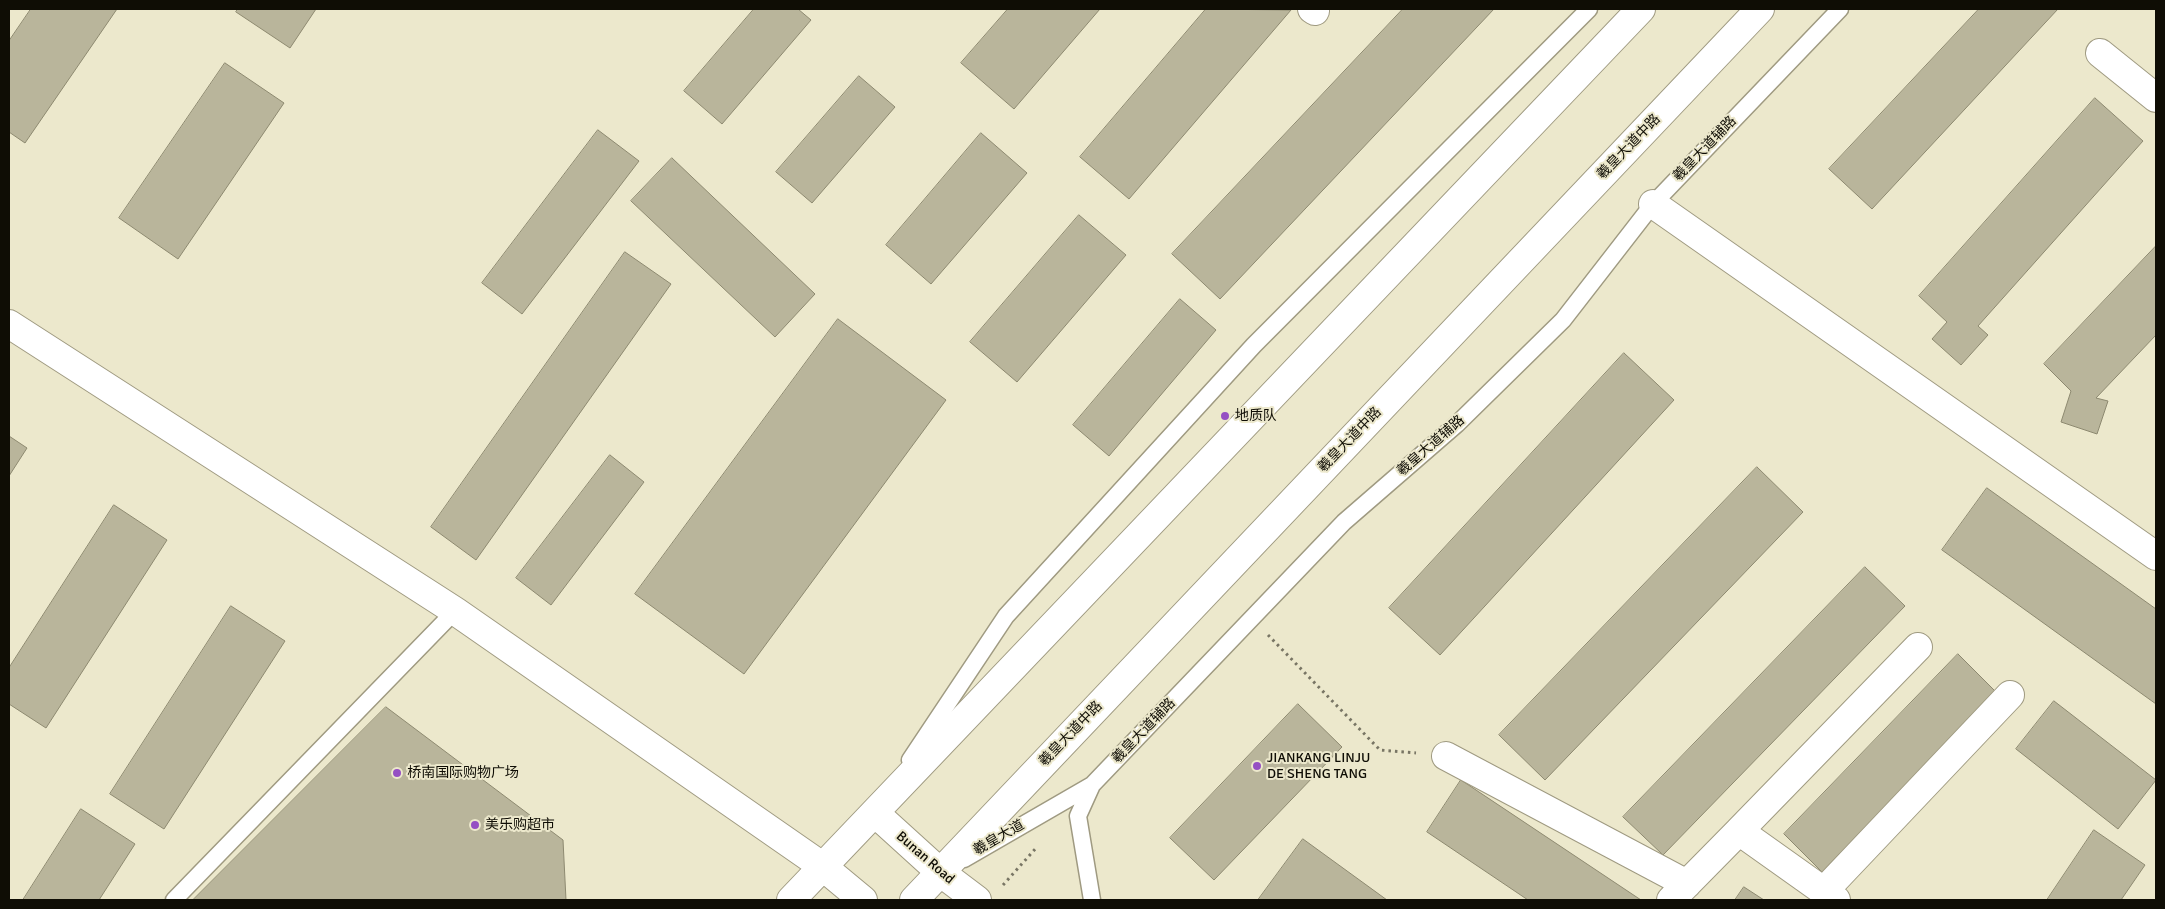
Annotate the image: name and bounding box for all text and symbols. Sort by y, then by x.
street label: 羲皇大道中路 [1594,111,1664,183]
street label: 羲皇大道辅路 [1670,113,1740,185]
street label: 羲皇大道中路 [1315,404,1385,476]
place label: 地质队 [1235,408,1277,424]
marker: 地质队 [1219,410,1231,422]
street label: 羲皇大道辅路 [1394,412,1468,480]
street label: 羲皇大道辅路 [1109,695,1179,767]
street label: 羲皇大道中路 [1036,698,1106,770]
place label: JIANKANG LINJU DE SHENG TANG [1267,750,1370,782]
marker: JIANKANG LINJU DE SHENG TANG [1251,760,1263,772]
place label: 桥南国际购物广场 [407,765,519,781]
marker: 桥南国际购物广场 [391,767,403,779]
place label: 美乐购超市 [485,817,555,833]
street label: 羲皇大道 [971,817,1027,859]
marker: 美乐购超市 [469,819,481,831]
street label: Bunan Road [892,828,958,888]

